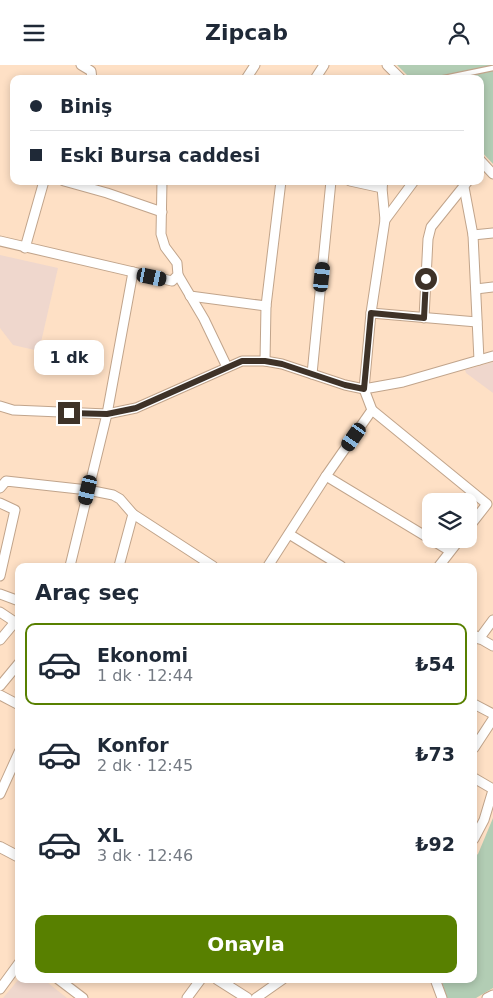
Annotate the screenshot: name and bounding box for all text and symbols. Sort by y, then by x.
icon: menu [20,19,48,47]
icon: person [445,19,473,47]
text: Zipcab [205,20,288,45]
text: Biniş [60,95,112,117]
text: Eski Bursa caddesi [60,144,260,166]
car [312,261,331,293]
car [135,267,168,287]
route start [415,268,437,290]
callout: 1 dk [34,341,104,375]
text: 1 dk [50,348,88,367]
route end [58,402,80,424]
car [339,420,368,454]
car [77,474,98,506]
map controls [422,493,477,548]
button: layers [422,493,477,548]
text: Araç seç [35,580,139,605]
icon: car [37,642,82,687]
text: Ekonomi [97,644,188,666]
text: ₺54 [415,653,455,675]
text: 1 dk · 12:44 [97,666,193,685]
icon: car [37,732,82,777]
text: Konfor [97,734,169,756]
text: ₺73 [415,743,455,765]
text: 2 dk · 12:45 [97,756,193,775]
icon: car [37,822,82,867]
text: XL [97,824,124,846]
text: ₺92 [415,833,455,855]
text: 3 dk · 12:46 [97,846,193,865]
button: Onayla [35,915,457,973]

